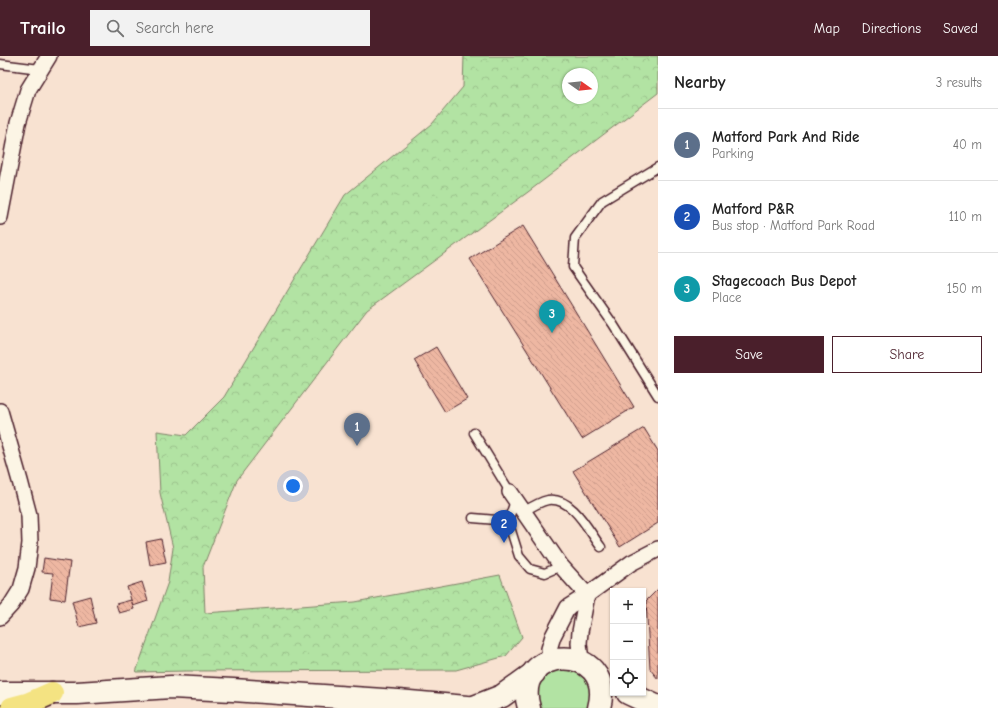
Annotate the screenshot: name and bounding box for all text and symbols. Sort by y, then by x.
search box [90,10,370,46]
text: Trailo [20,17,66,39]
icon: search [104,17,126,39]
text: Search here [136,19,214,37]
text: Map [813,20,840,37]
text: Directions [862,20,921,37]
text: Saved [943,20,978,37]
north arrow [562,68,598,104]
text: Nearby [674,73,725,92]
text: 3 results [936,75,982,90]
text: Matford Park And Ride [712,128,859,146]
text: 1 [684,137,690,152]
text: 40 m [953,137,982,152]
text: Parking [712,146,754,161]
text: Matford P&R [712,200,794,218]
text: 2 [684,209,690,224]
text: 110 m [949,209,982,224]
text: Bus stop · Matford Park Road [712,218,875,233]
text: Stagecoach Bus Depot [712,272,856,290]
text: 3 [684,281,690,296]
text: 150 m [947,281,982,296]
text: Place [712,290,742,305]
pin: 3 [539,300,565,333]
button: Save [674,336,824,373]
button: Share [832,336,982,373]
pin: 1 [344,413,370,446]
your location [283,476,303,496]
pin: 2 [491,510,517,543]
map controls [610,588,646,696]
button: + [610,588,646,624]
button: − [610,624,646,660]
button: locate [610,660,646,696]

